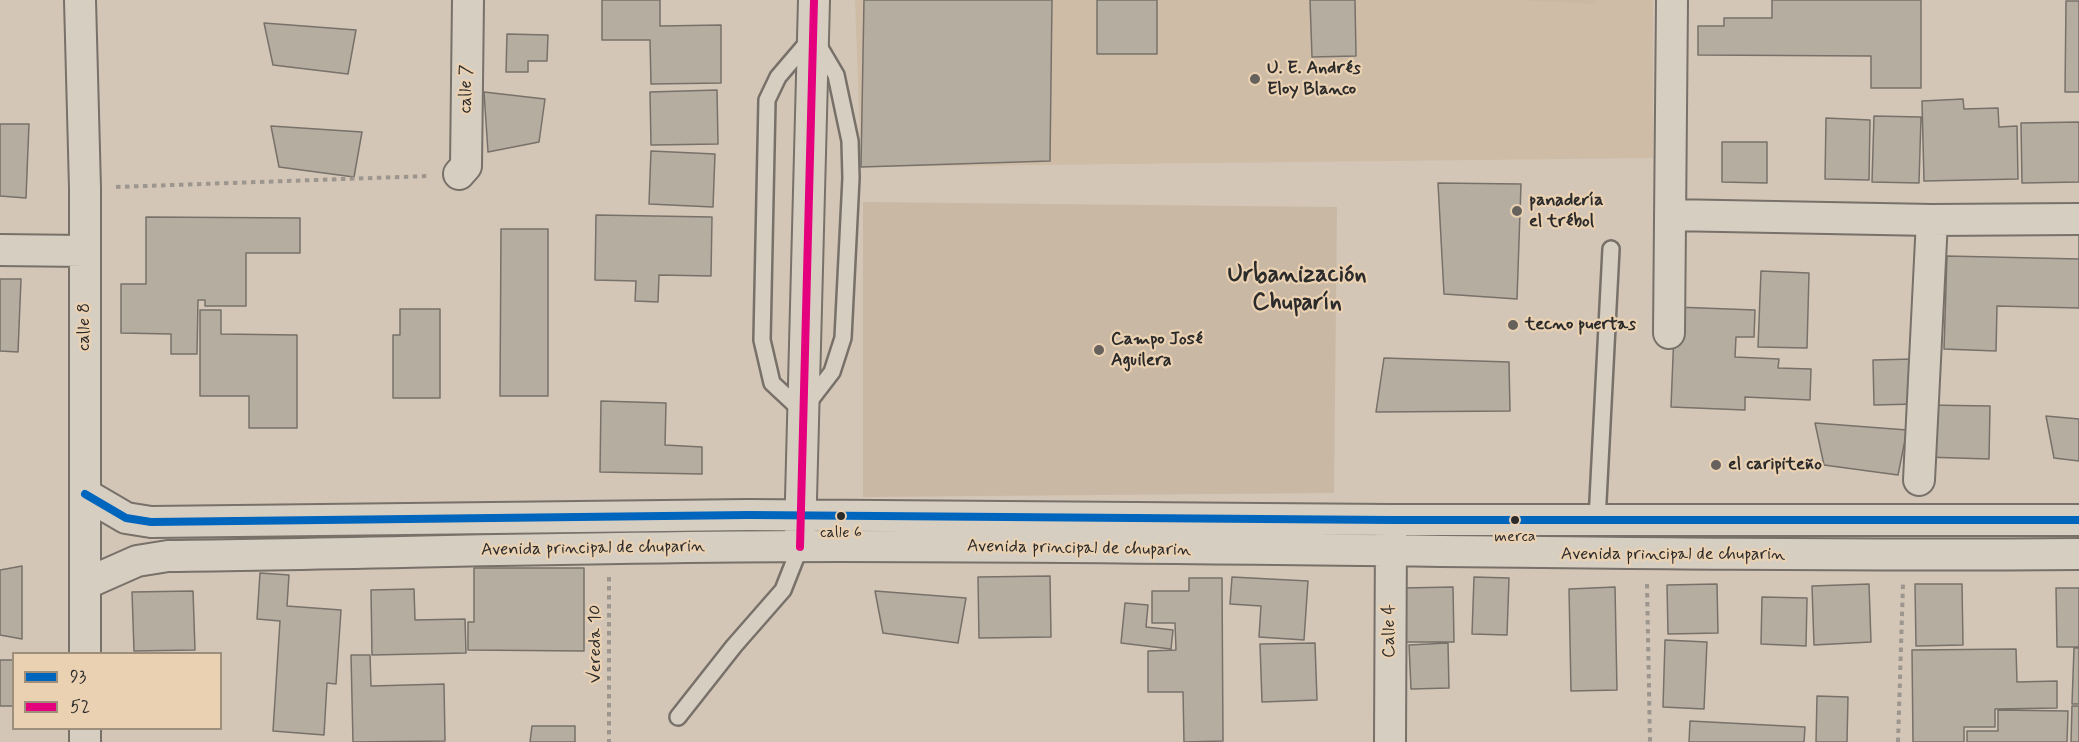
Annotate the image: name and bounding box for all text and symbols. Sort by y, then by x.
place label: U. E. Andrés Eloy Blanco [1267,58,1361,100]
street label: calle 7 [456,64,478,114]
marker: U. E. Andrés Eloy Blanco [1248,72,1262,86]
place label: panadería el trébol [1529,190,1604,232]
marker: panadería el trébol [1510,204,1524,218]
district label: Urbanización Chuparín [1228,262,1366,318]
street label: calle 8 [74,303,96,351]
place label: tecno puertas [1525,314,1636,336]
marker: tecno puertas [1506,318,1520,332]
place label: Campo José Aguilera [1111,329,1203,372]
marker: Campo José Aguilera [1092,343,1106,357]
place label: el caripiteño [1728,454,1822,476]
marker: el caripiteño [1709,458,1723,472]
marker: calle 6 [835,510,847,522]
marker: merca [1509,514,1521,526]
place label: calle 6 [820,524,862,544]
place label: merca [1494,528,1536,548]
street label: Avenida principal de chuparin [481,536,705,562]
street label: Avenida principal de chuparin [967,536,1191,562]
street label: Avenida principal de chuparin [1561,544,1785,566]
street label: Calle 4 [1379,604,1401,658]
street label: Vereda 10 [585,605,607,683]
legend [12,652,222,730]
text: 93 [70,665,86,689]
text: 52 [70,695,90,719]

